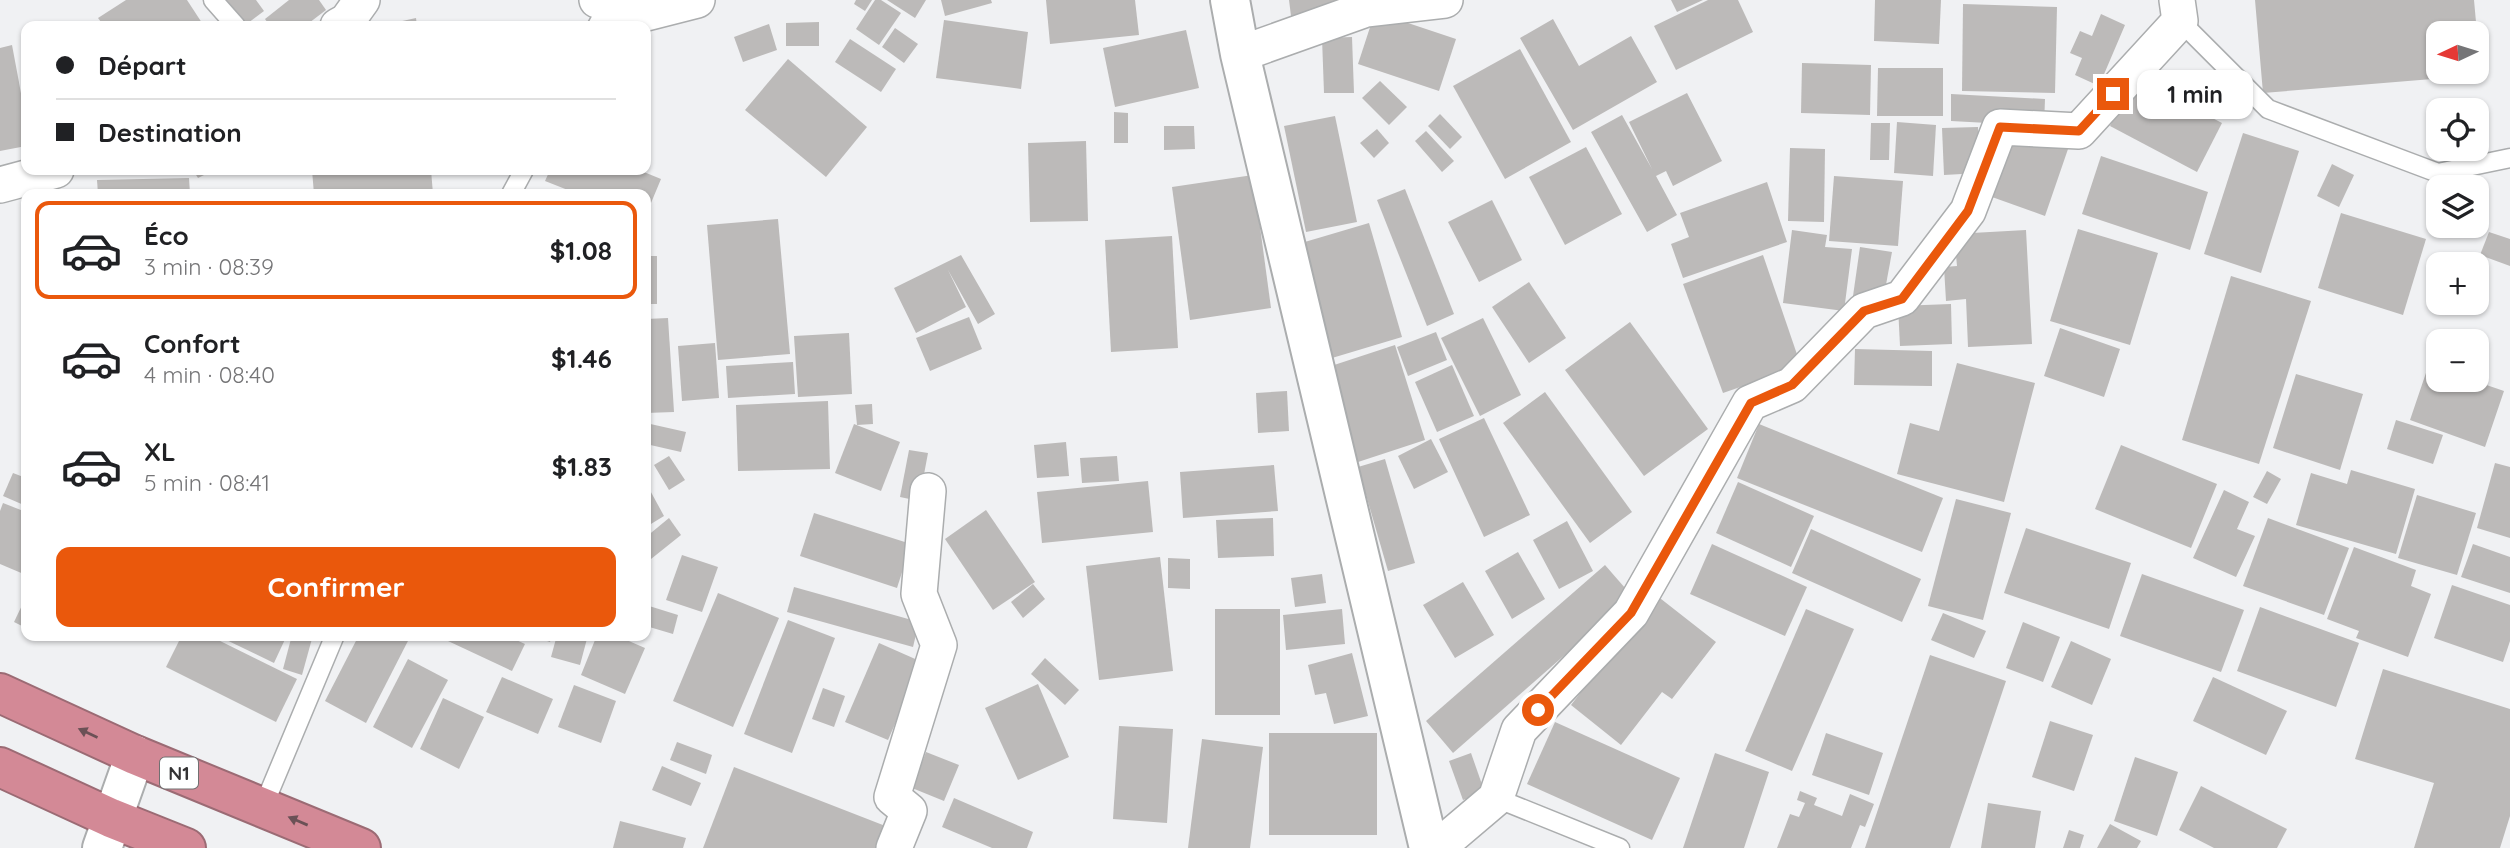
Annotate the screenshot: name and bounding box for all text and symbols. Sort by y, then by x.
north arrow [2426,21,2488,84]
map controls [2426,21,2489,392]
text: Départ [98,49,187,82]
callout: 1 min [2138,70,2253,119]
route end [2097,78,2129,110]
text: 1 min [2167,80,2223,109]
button: locate [2426,98,2489,161]
text: Destination [98,116,242,149]
button: layers [2426,175,2489,238]
icon: car [60,219,123,282]
text: Éco [144,219,189,252]
text: $1.08 [550,234,612,267]
text: 3 min · 08:39 [144,252,274,281]
button: + [2426,252,2489,315]
icon: car [60,327,123,390]
text: Confort [144,327,241,360]
button: − [2426,329,2489,392]
text: $1.46 [551,342,612,375]
text: 4 min · 08:40 [144,360,275,389]
icon: car [60,435,123,498]
text: XL [144,435,176,468]
text: $1.83 [552,450,612,483]
text: 5 min · 08:41 [144,468,270,497]
button: Confirmer [56,547,616,627]
route start [1522,694,1554,726]
one-way arrow [78,727,98,739]
road number: N1 [160,758,198,788]
one-way arrow [288,815,308,827]

